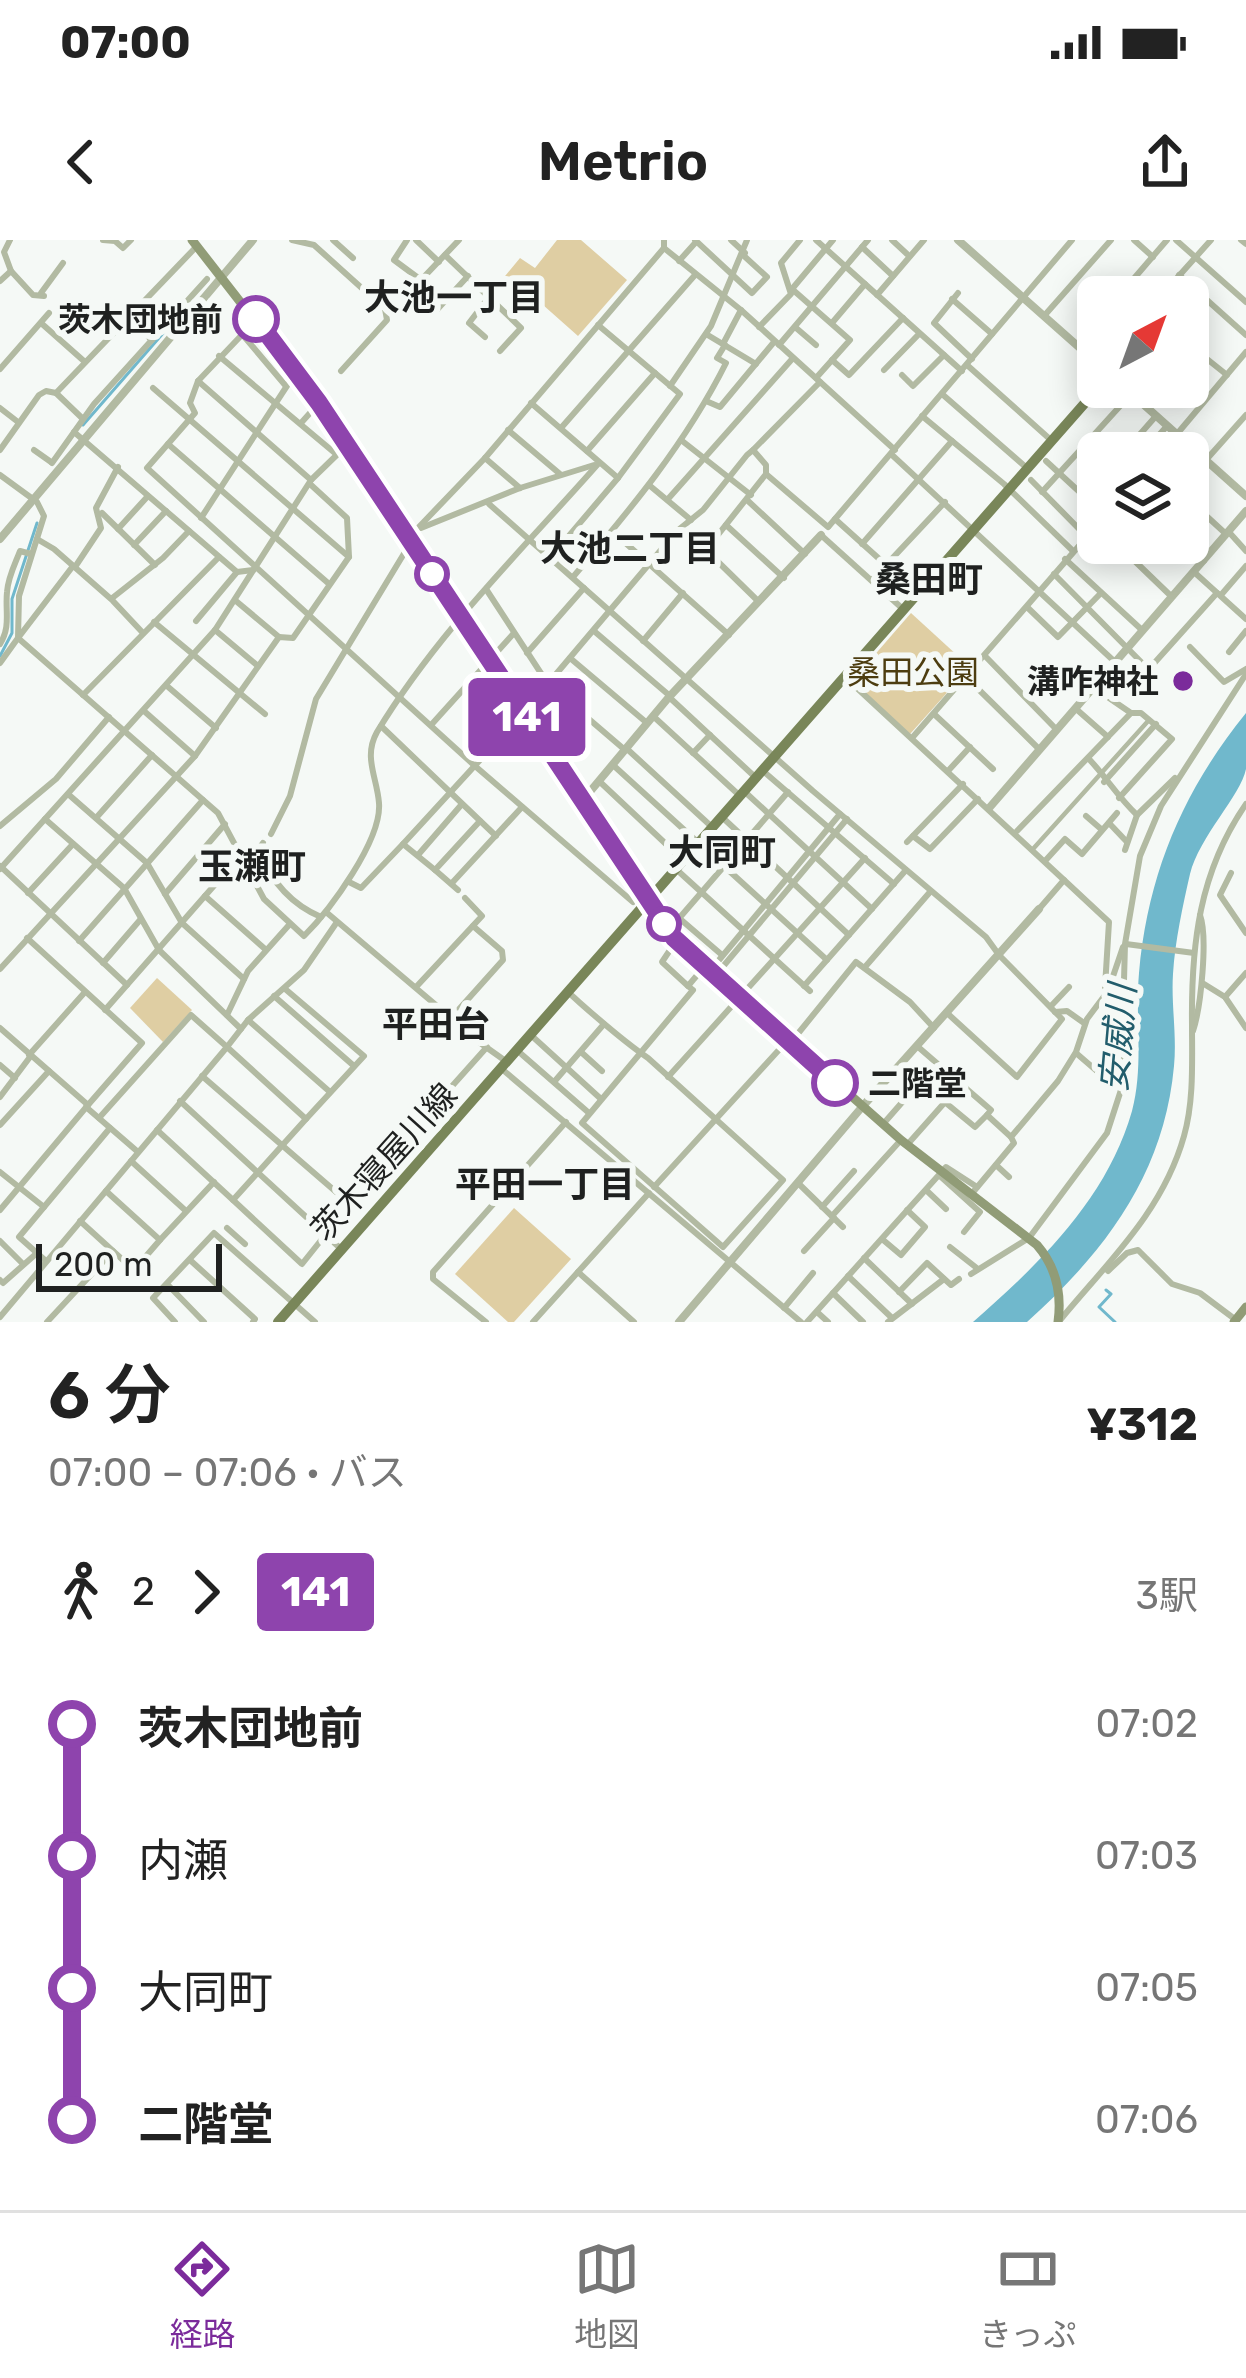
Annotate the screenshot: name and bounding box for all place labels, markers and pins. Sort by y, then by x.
marker: 茨木団地前 [234,297,278,341]
place label: 茨木団地前 [58,300,223,339]
unlabelled marker [416,558,448,590]
place label: 溝咋神社 [1027,662,1159,701]
marker: 溝咋神社 [1170,668,1196,694]
unlabelled marker [648,908,680,940]
marker: 二階堂 [813,1061,857,1105]
place label: 二階堂 [868,1064,967,1103]

